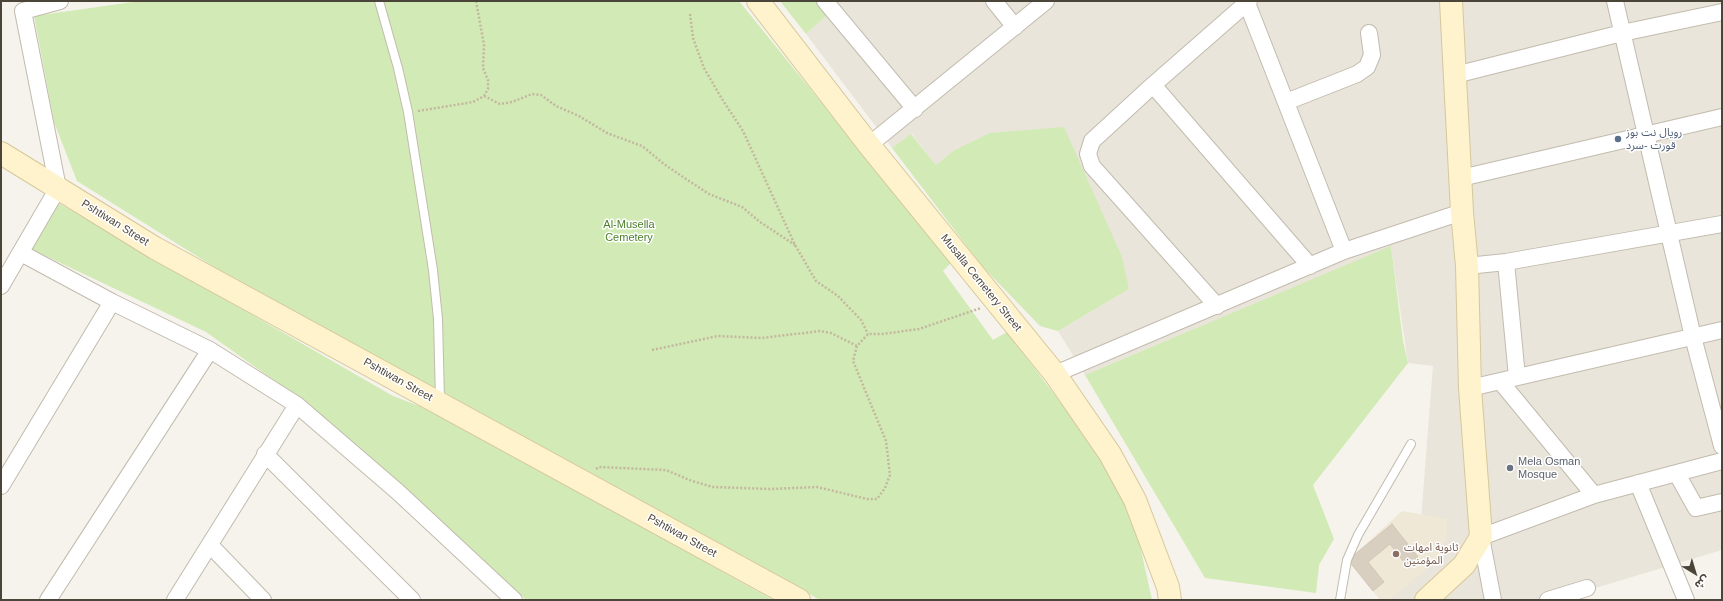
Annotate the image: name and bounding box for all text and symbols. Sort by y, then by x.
place label: رويال نت بوز قورت -سرد [1626,126,1682,152]
marker: رويال نت بوز قورت -سرد [1613,134,1623,144]
street label: Pshtiwan Street [79,197,151,249]
park label: Al-Musella Cemetery [603,218,655,244]
street label: Musalla Cemetery Street [938,232,1024,334]
street label: Pshtiwan Street [361,356,435,404]
place label: Mela Osman Mosque [1518,455,1580,481]
marker: Mela Osman Mosque [1505,463,1515,473]
street label: Pshtiwan Street [645,512,719,560]
place label: ثانوية امهات المؤمنين [1404,541,1458,567]
marker: ثانوية امهات المؤمنين [1391,549,1401,559]
north arrow [1675,553,1715,593]
text: ش [1693,573,1712,592]

